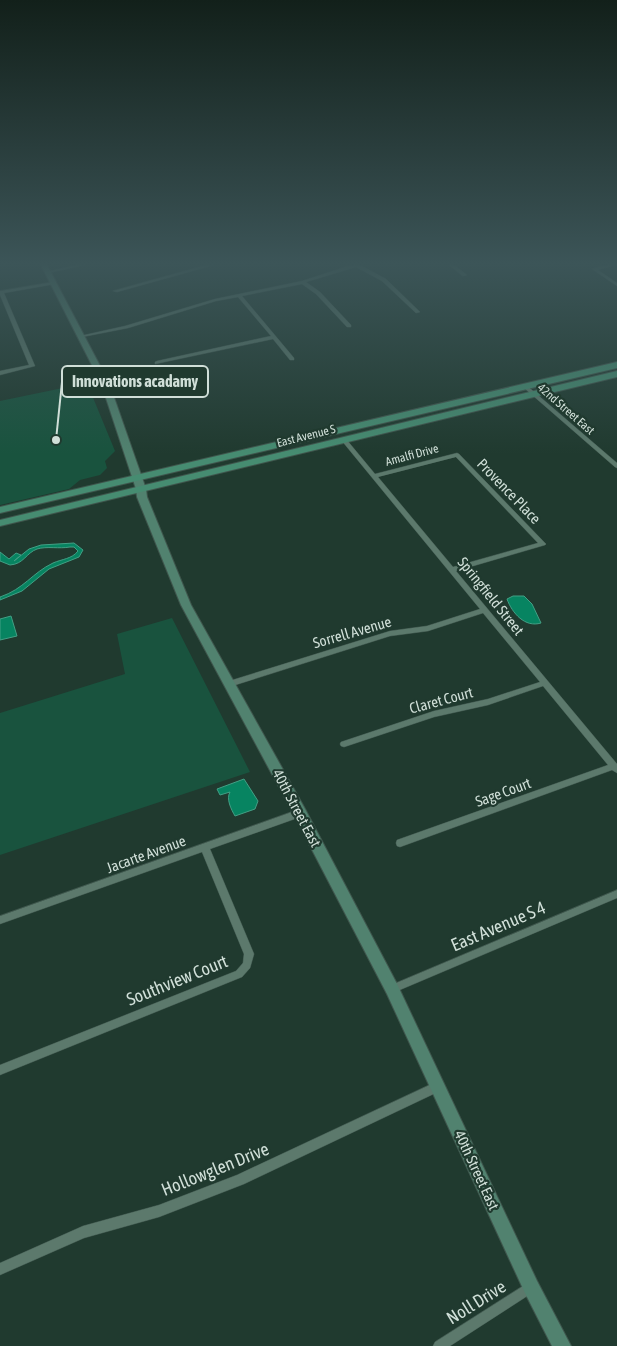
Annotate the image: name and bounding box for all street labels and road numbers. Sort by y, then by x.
street label: 42nd Street East [535,380,598,438]
street label: East Avenue S [275,422,337,450]
street label: Amalfi Drive [384,441,440,469]
street label: Provence Place [474,455,544,527]
street label: Springfield Street [454,554,528,638]
street label: Sorrell Avenue [311,613,393,651]
street label: Claret Court [407,683,475,717]
street label: 40th Street East [269,766,325,850]
street label: Sage Court [473,774,533,810]
street label: Jacarte Avenue [104,832,188,876]
street label: East Avenue S 4 [447,897,549,955]
street label: Southview Court [123,950,231,1010]
street label: 40th Street East [451,1128,503,1212]
street label: Hollowglen Drive [158,1138,272,1200]
street label: Noll Drive [442,1276,510,1328]

